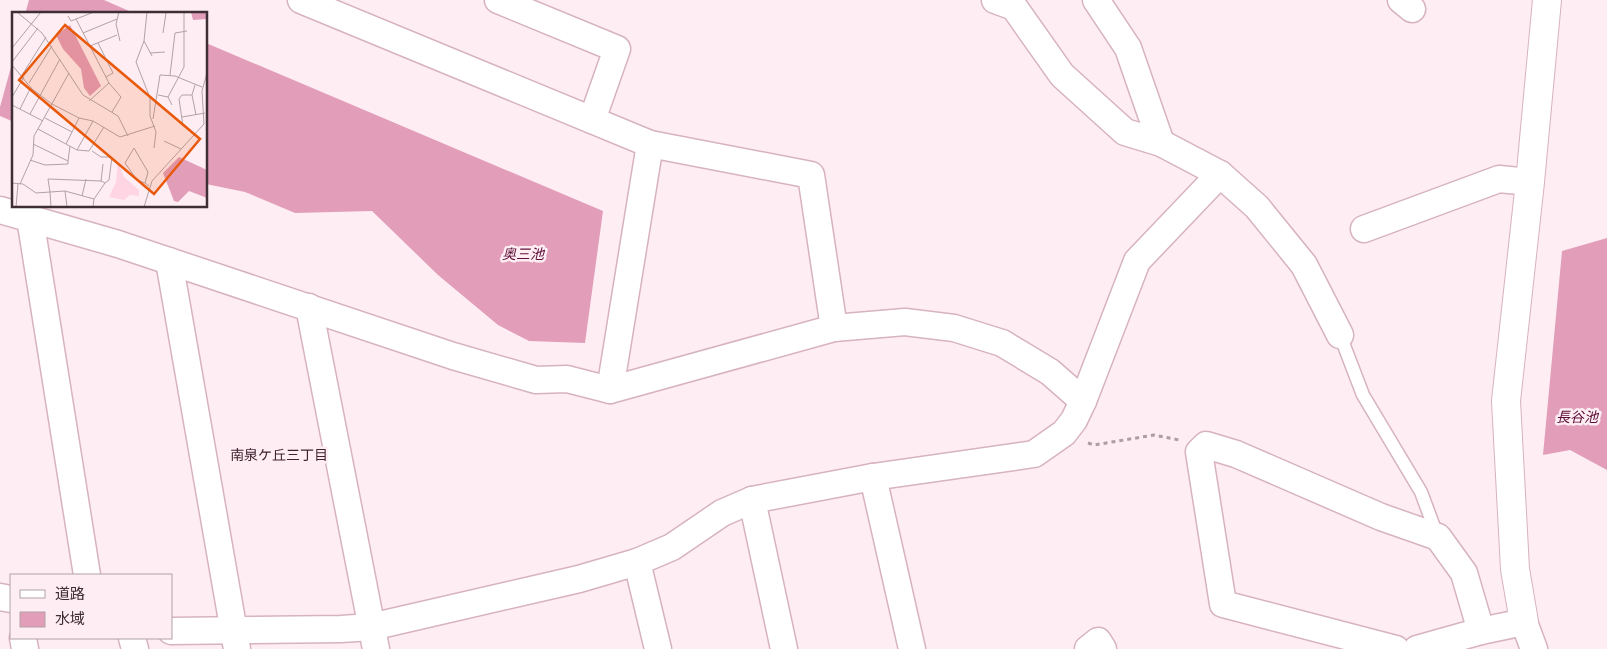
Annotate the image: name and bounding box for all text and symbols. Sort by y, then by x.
inset map [12,12,208,208]
water label: 奥三池 [502,245,546,263]
water label: 長谷池 [1556,408,1600,426]
district label: 南泉ケ丘三丁目 [230,446,328,464]
legend [10,574,172,639]
text: 道路 [55,584,85,603]
text: 水域 [55,609,85,628]

